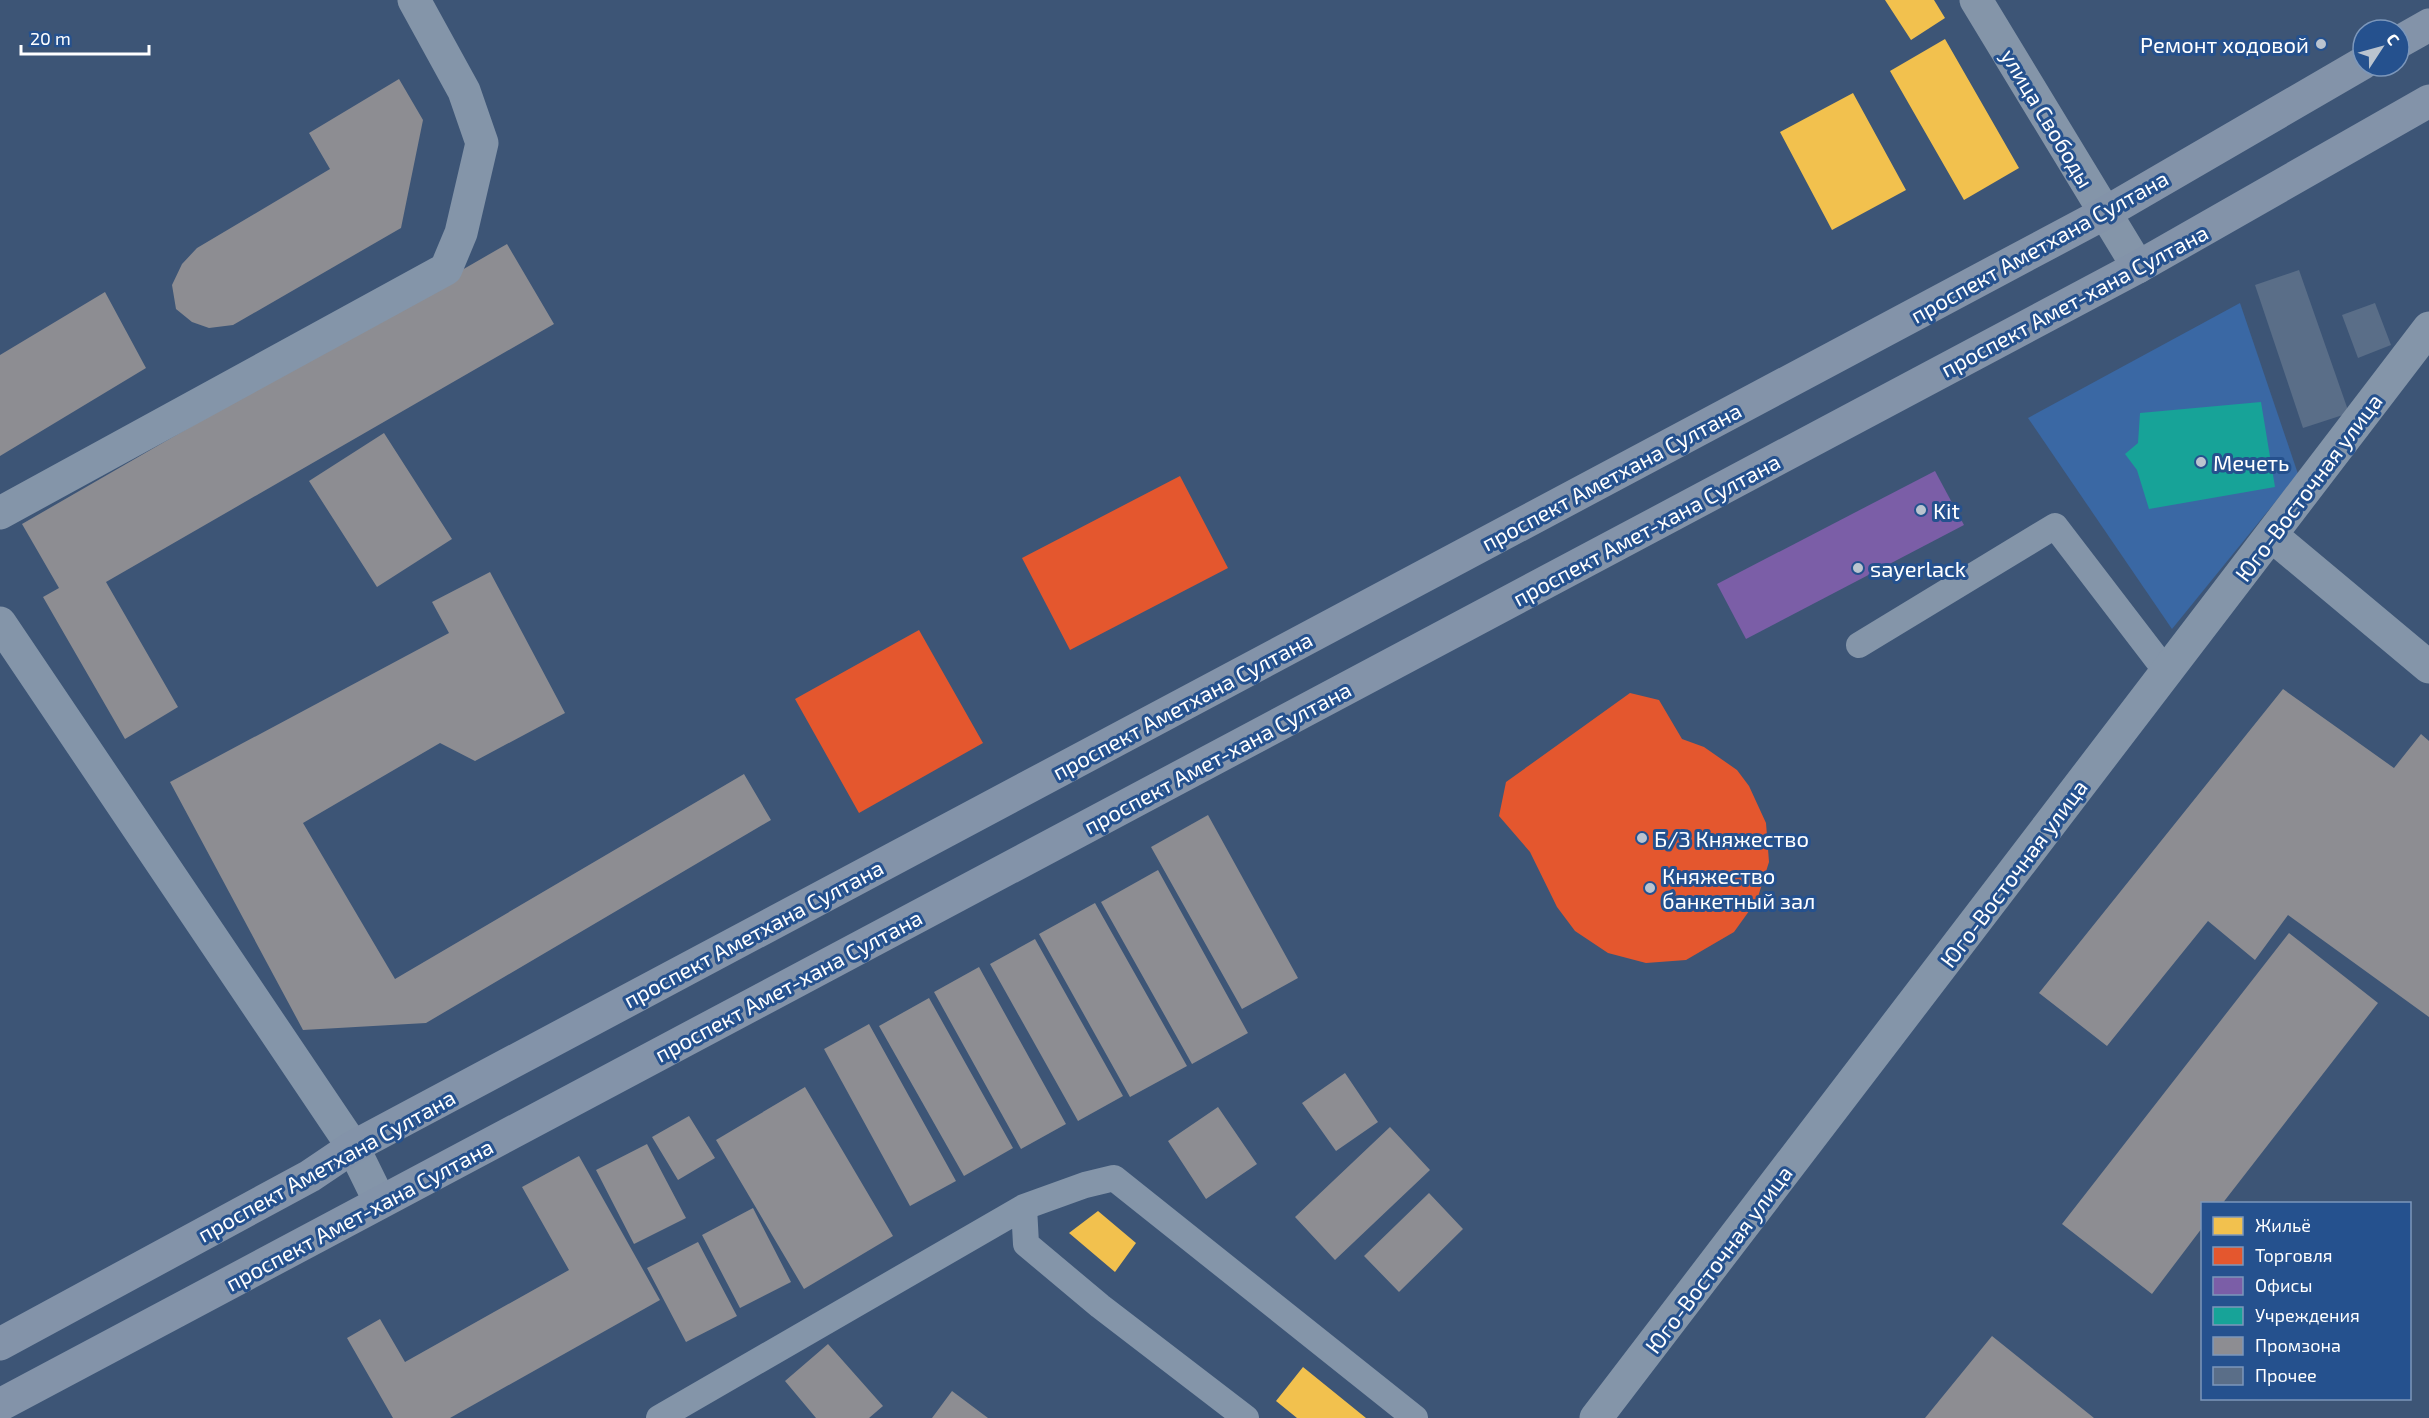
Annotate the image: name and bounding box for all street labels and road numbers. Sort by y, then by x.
street label: улица Свободы [1995,44,2100,193]
street label: проспект Аметхана Султана [1906,164,2173,329]
street label: проспект Амет-хана Султана [1936,218,2213,383]
street label: Юго-Восточная улица [2229,388,2388,586]
street label: проспект Аметхана Султана [1477,396,1746,557]
street label: проспект Амет-хана Султана [1508,447,1785,612]
street label: проспект Аметхана Султана [1048,625,1317,786]
street label: проспект Амет-хана Султана [1079,675,1356,840]
street label: Юго-Восточная улица [1934,774,2093,972]
street label: проспект Аметхана Султана [619,853,888,1014]
street label: проспект Амет-хана Султана [650,903,927,1068]
street label: проспект Аметхана Султана [193,1083,460,1248]
street label: проспект Амет-хана Султана [221,1132,498,1297]
street label: Юго-Восточная улица [1639,1160,1798,1358]

